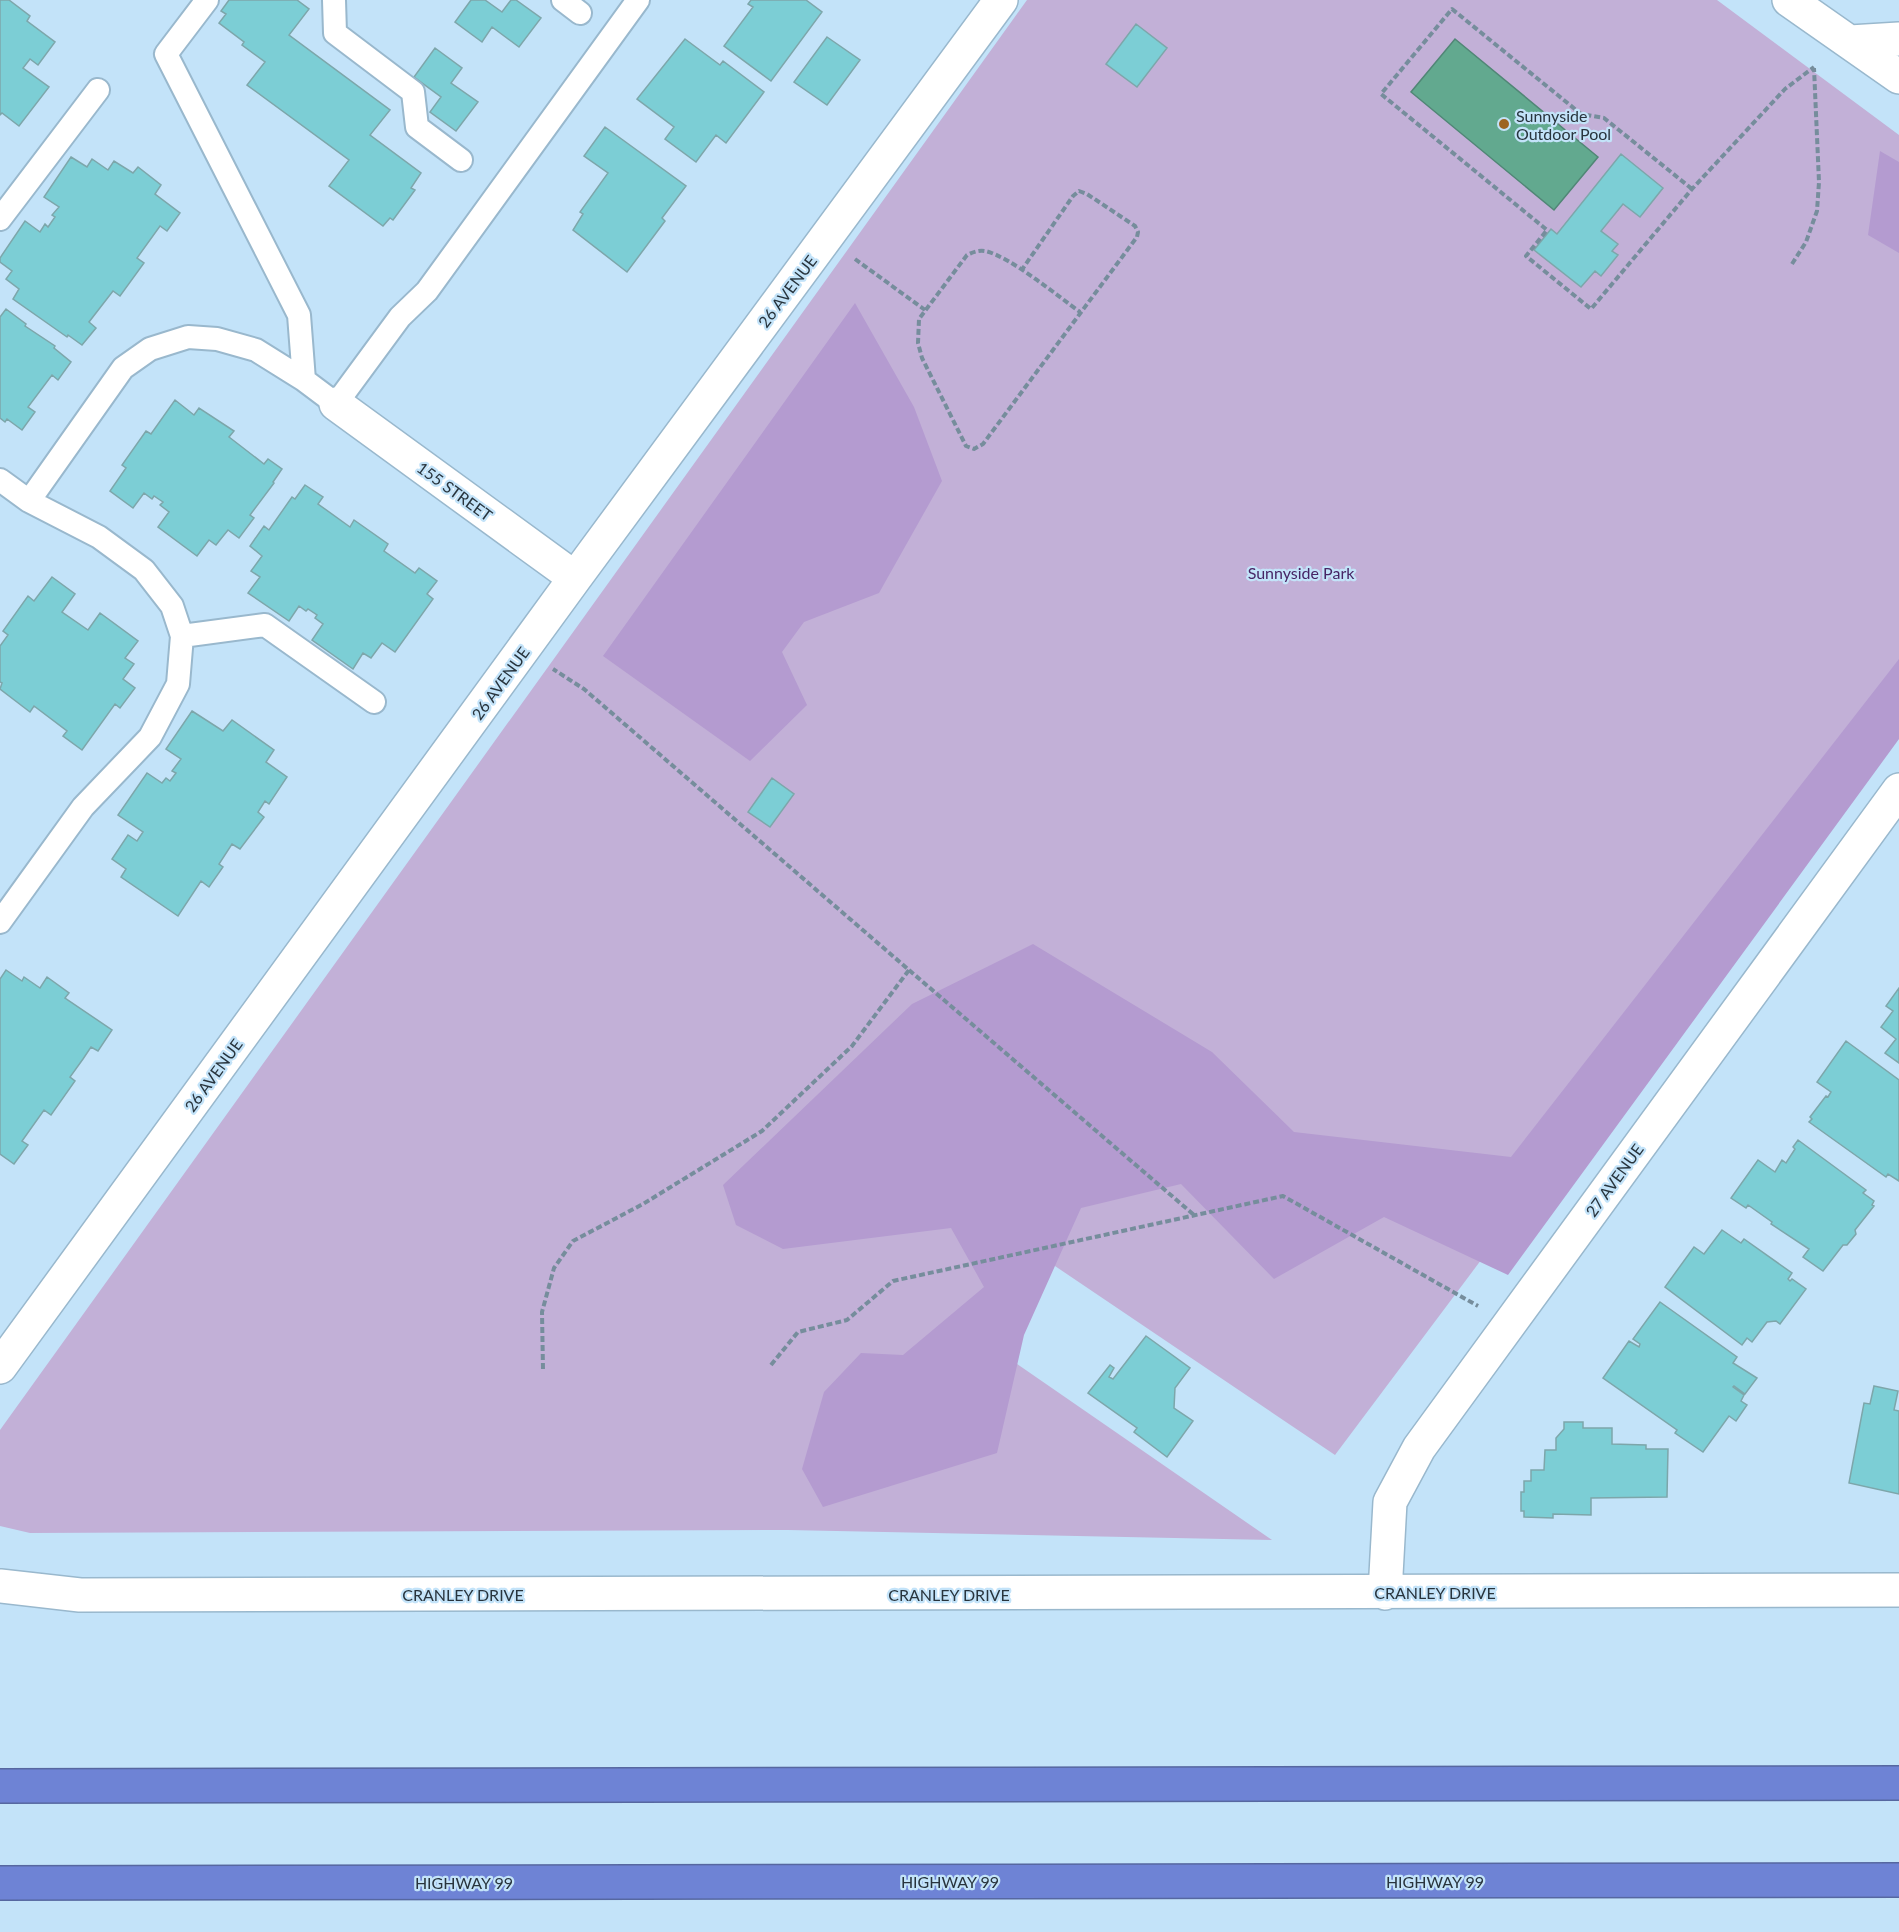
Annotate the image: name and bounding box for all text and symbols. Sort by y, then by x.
place label: Sunnyside Outdoor Pool [1516,106,1611,143]
marker: Sunnyside Outdoor Pool [1497,117,1511,131]
street label: 26 AVENUE [754,251,820,331]
street label: 155 STREET [414,457,497,525]
park label: Sunnyside Park [1248,563,1355,582]
street label: 26 AVENUE [467,643,533,723]
street label: 26 AVENUE [180,1035,246,1115]
street label: 27 AVENUE [1581,1140,1647,1220]
street label: CRANLEY DRIVE [1374,1583,1496,1602]
street label: CRANLEY DRIVE [402,1585,524,1604]
street label: CRANLEY DRIVE [888,1585,1010,1604]
street label: HIGHWAY 99 [901,1872,999,1891]
street label: HIGHWAY 99 [1386,1872,1484,1891]
street label: HIGHWAY 99 [415,1873,513,1892]

